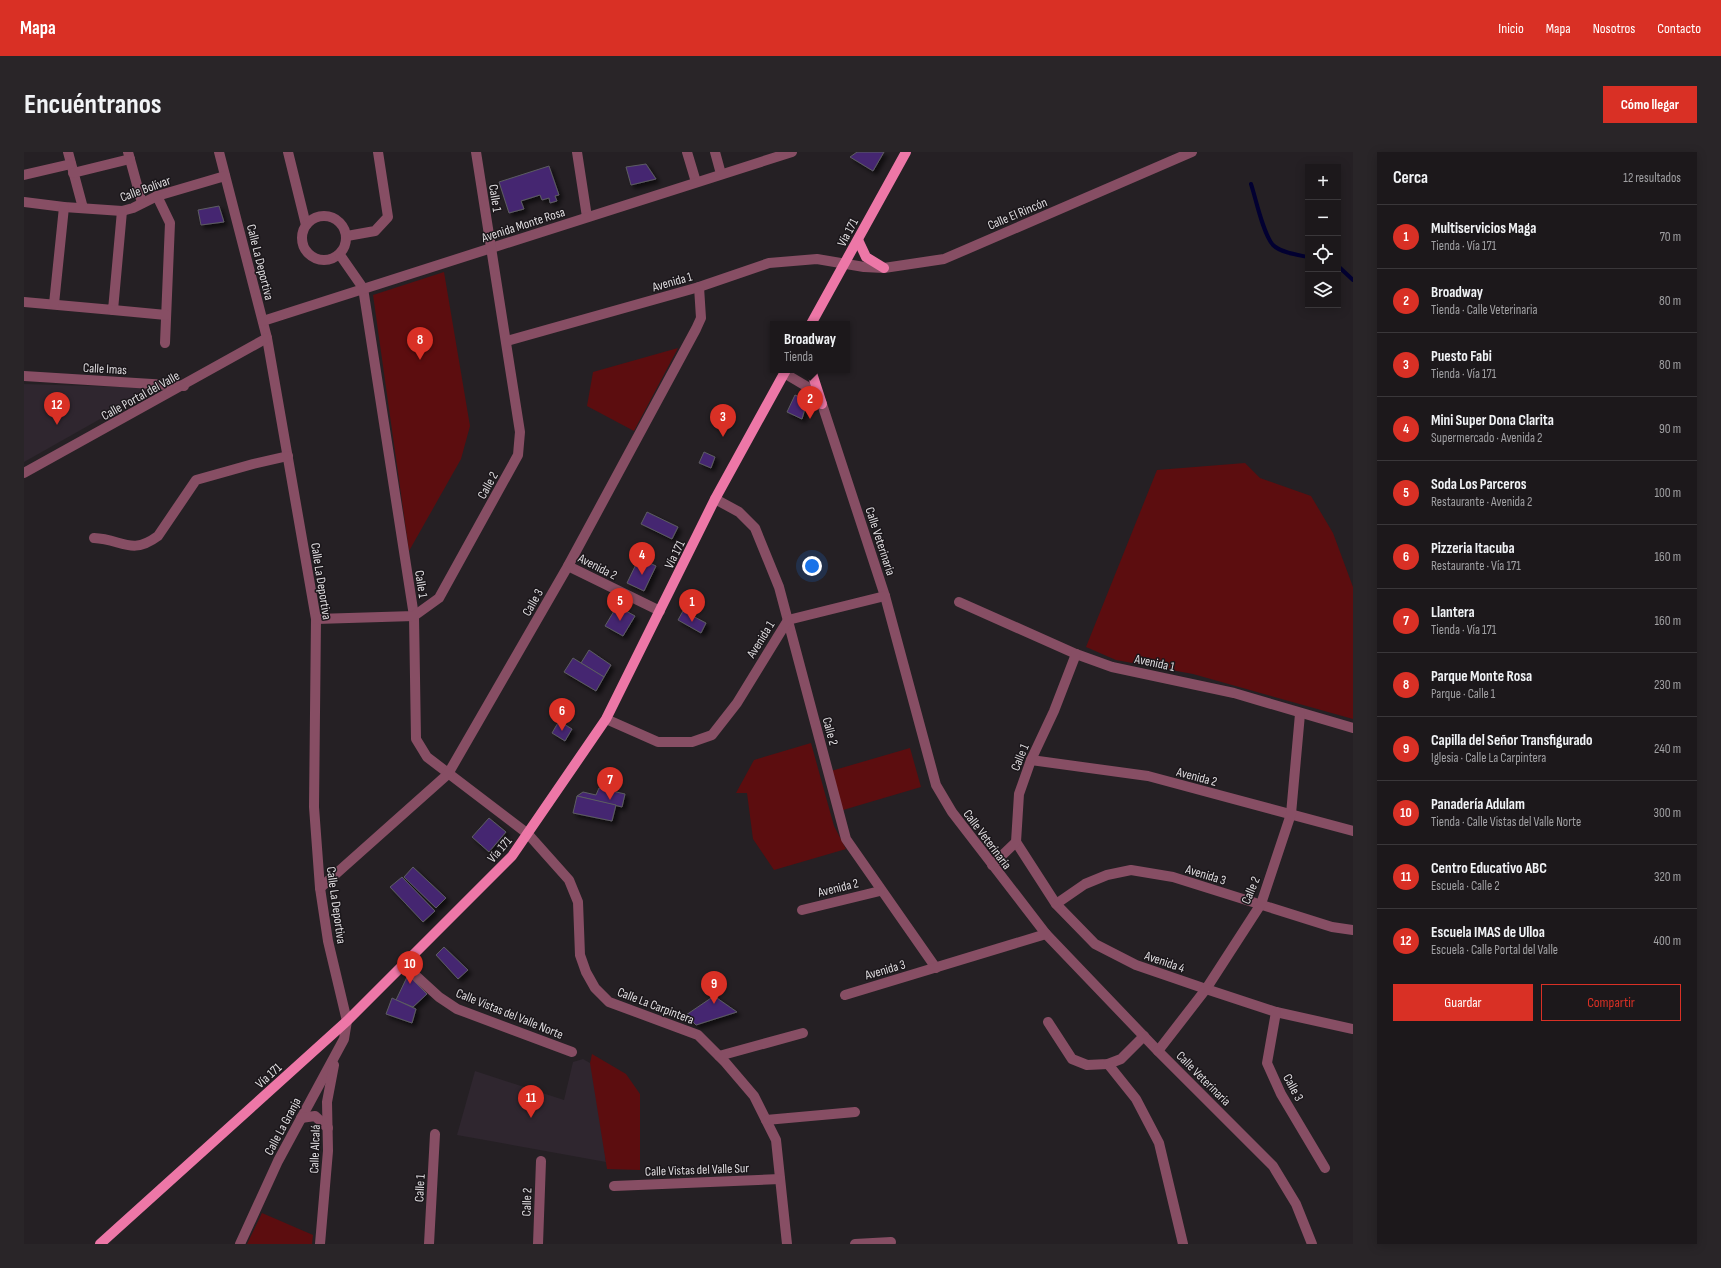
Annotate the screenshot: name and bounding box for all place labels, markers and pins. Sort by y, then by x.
pin: 8 [407,327,433,360]
pin: 2 [797,386,823,419]
pin: 12 [44,392,70,425]
pin: 3 [710,404,736,437]
pin: 4 [629,542,655,575]
pin: 5 [607,588,633,621]
pin: 1 [679,589,705,622]
pin: 6 [549,698,575,731]
pin: 7 [597,767,623,800]
pin: 10 [397,951,423,984]
pin: 9 [701,971,727,1004]
pin: 11 [518,1085,544,1118]

